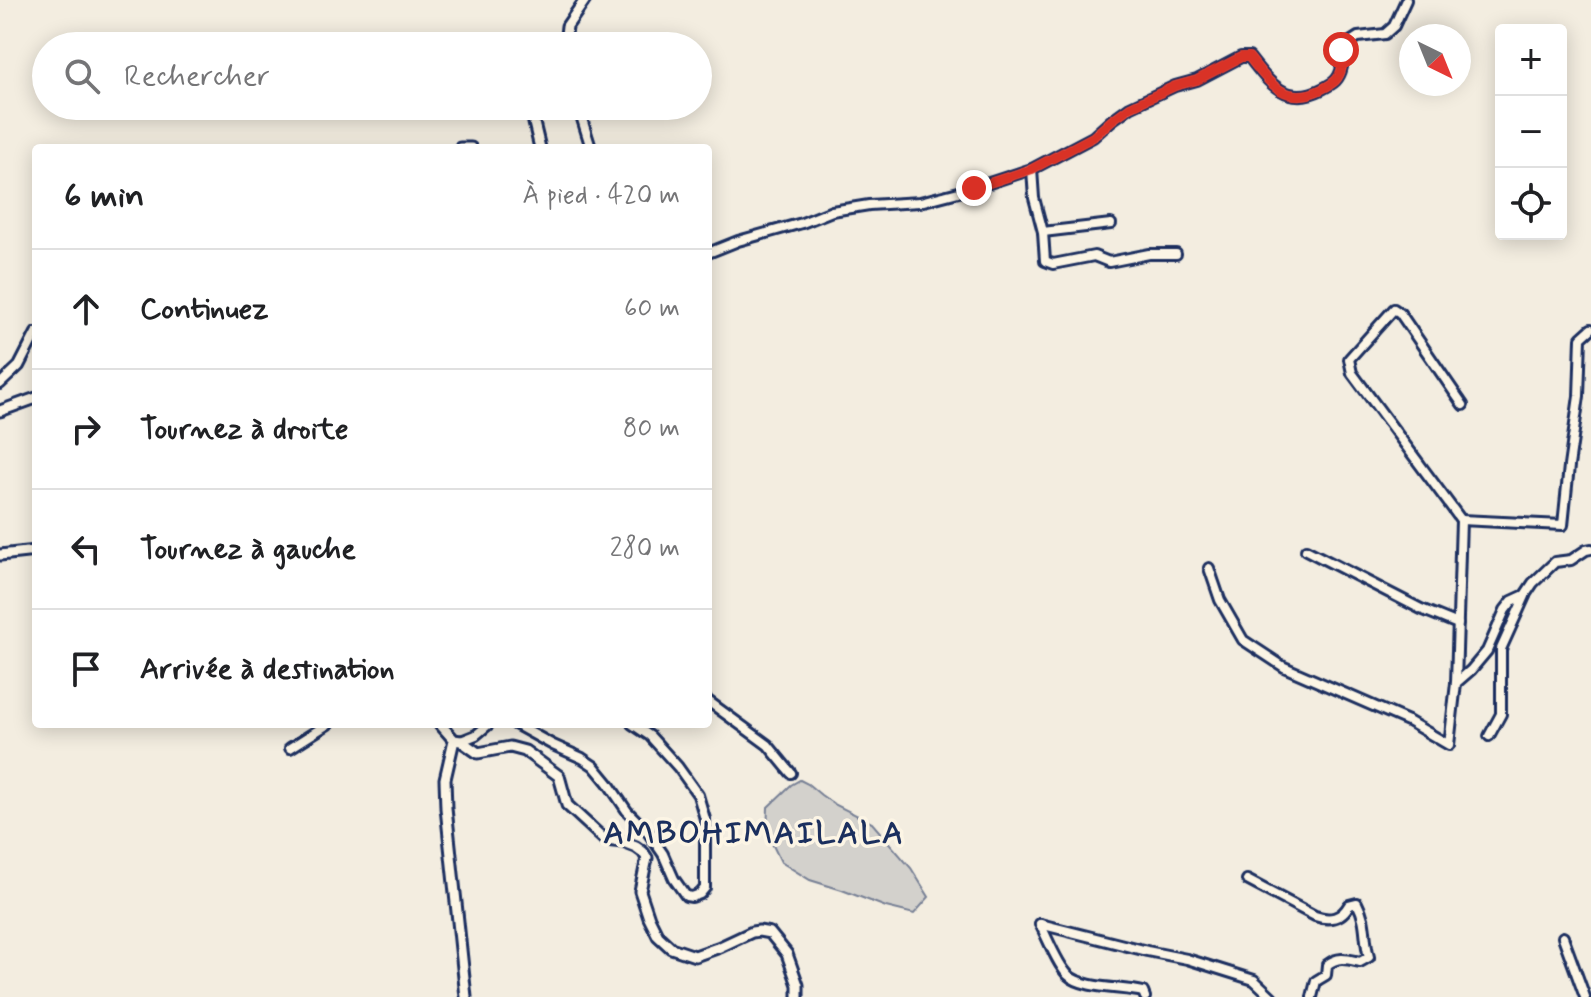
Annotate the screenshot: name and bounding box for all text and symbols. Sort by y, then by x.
north arrow [1399,24,1471,96]
map controls [1495,24,1567,240]
button: + [1495,24,1567,96]
search box [32,32,712,120]
route start [1323,32,1359,68]
icon: search [60,54,104,98]
text: Rechercher [124,57,270,96]
button: − [1495,96,1567,168]
button: locate [1495,168,1567,240]
route end [956,170,992,206]
text: 6 min [64,174,144,219]
text: À pied · 420 m [523,179,680,213]
icon: ahead [64,287,108,331]
text: Continuez [140,290,269,329]
text: 60 m [624,292,680,326]
icon: right [64,407,108,451]
text: Tournez à droite [140,410,349,449]
text: 80 m [623,412,680,446]
icon: left [64,527,108,571]
text: Tournez à gauche [140,530,356,569]
text: 280 m [610,532,680,566]
icon: arrive [64,647,108,691]
text: Arrivée à destination [140,650,395,689]
district label: AMBOHIMAILALA [603,813,905,855]

